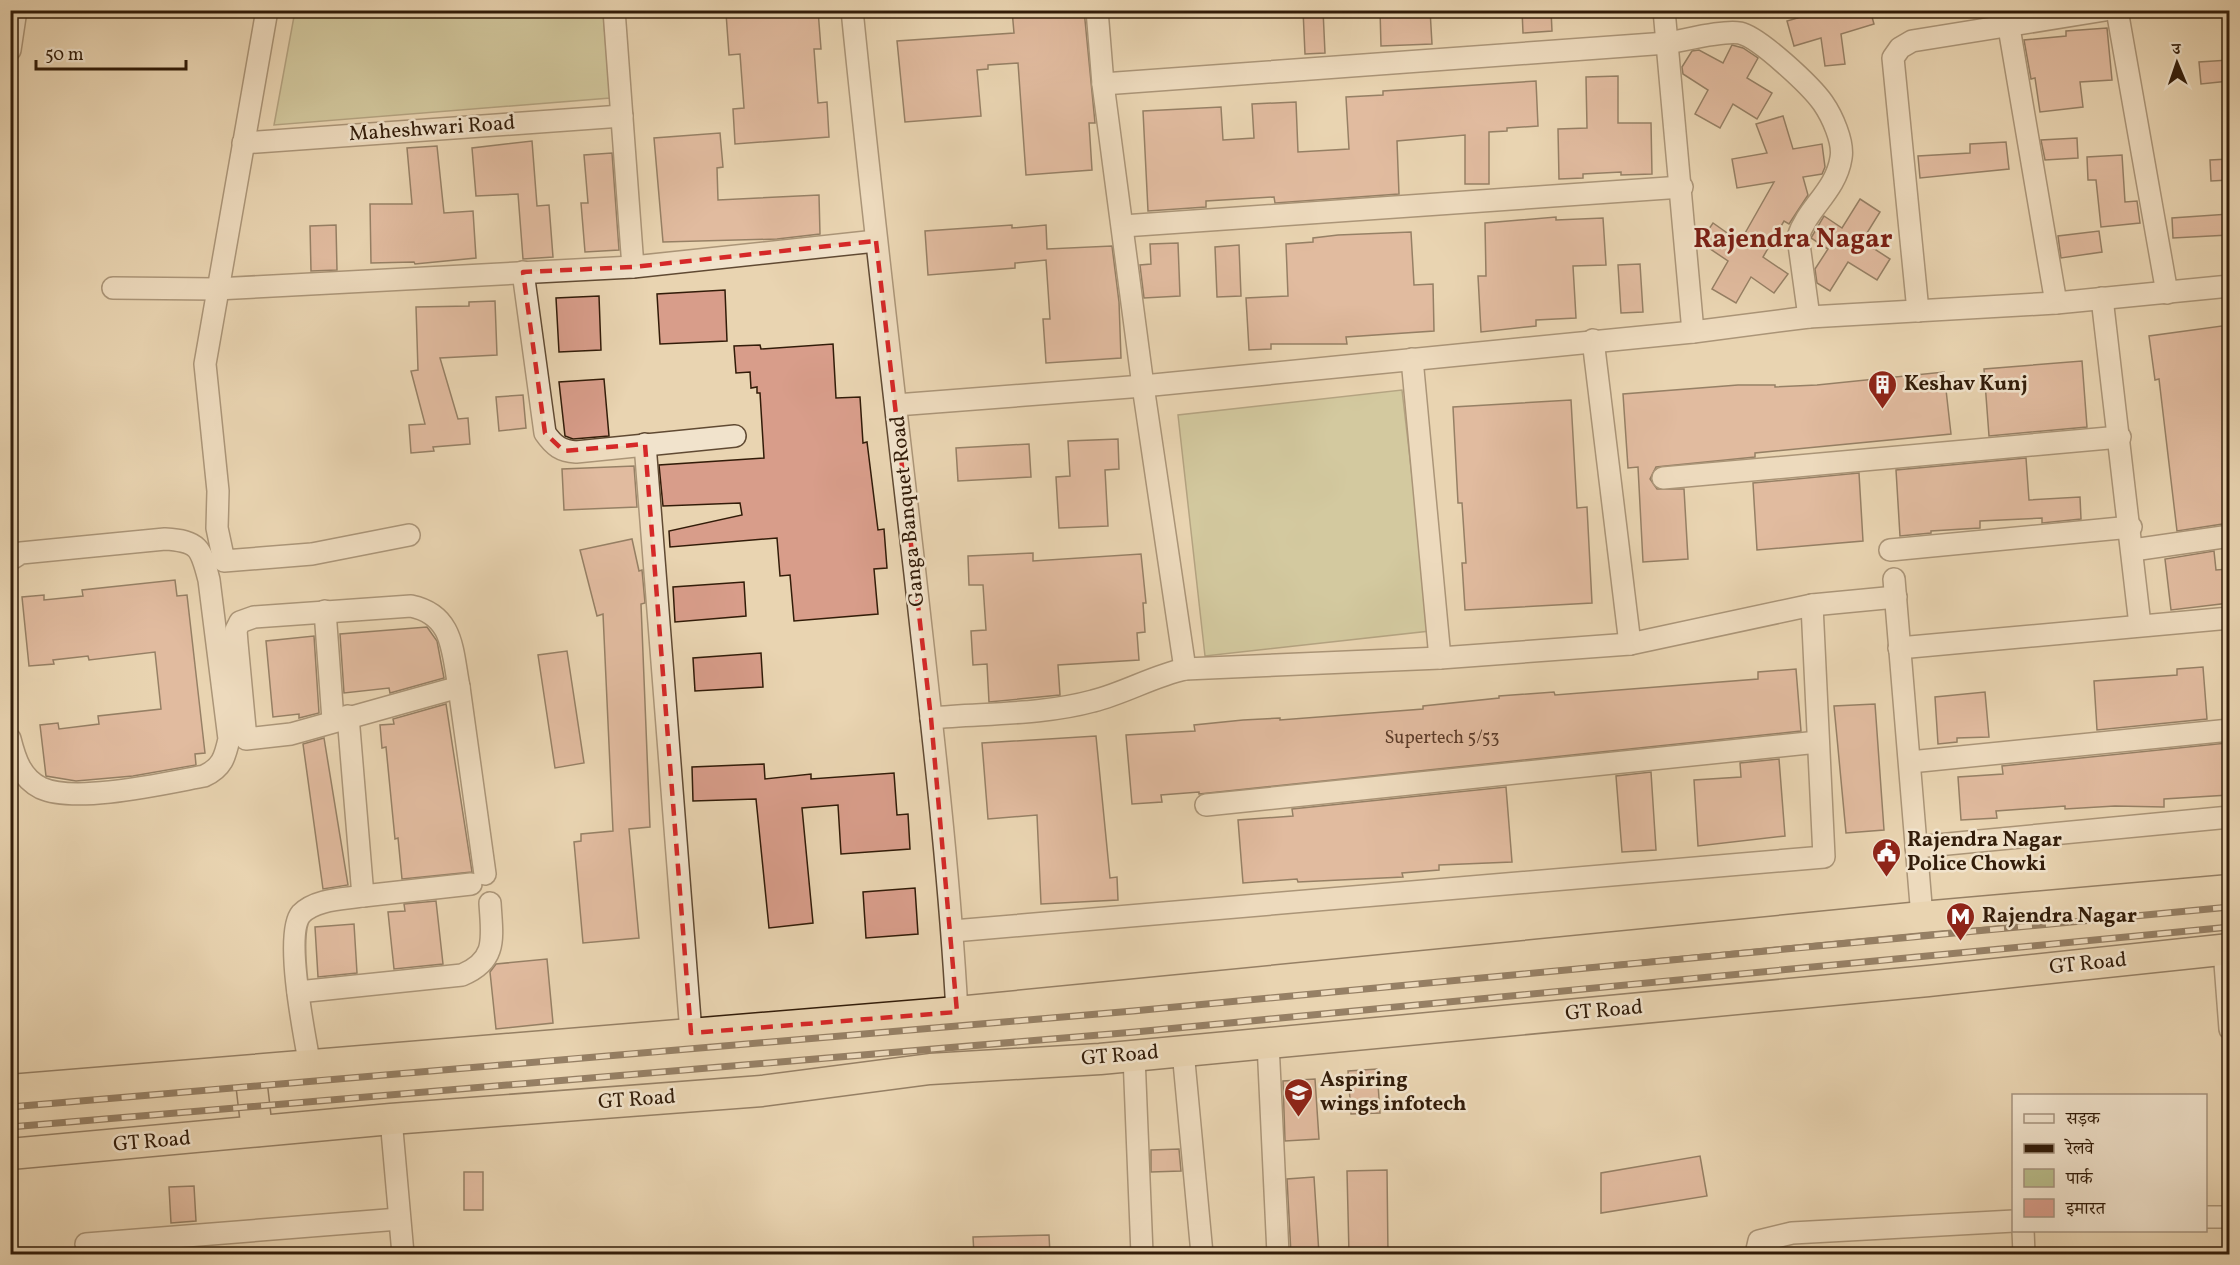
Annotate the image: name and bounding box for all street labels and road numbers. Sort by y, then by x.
street label: Maheshwari Road [348,109,516,149]
street label: Ganga Banquet Road [884,414,932,608]
street label: GT Road [2048,946,2128,982]
street label: GT Road [1564,993,1644,1029]
street label: GT Road [1080,1038,1160,1074]
street label: GT Road [597,1083,677,1117]
street label: GT Road [112,1124,192,1160]

